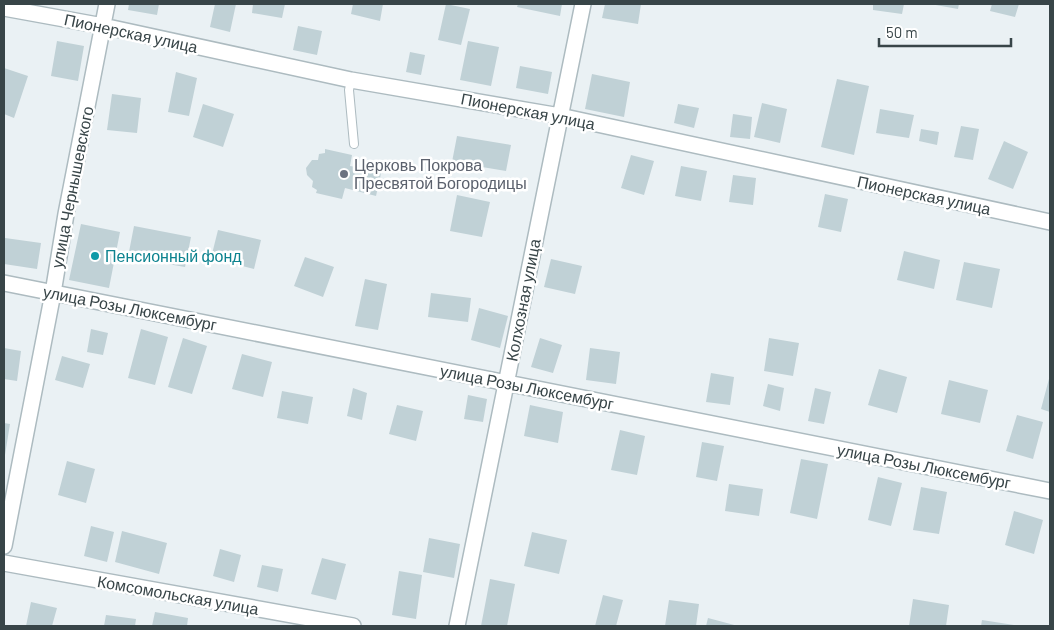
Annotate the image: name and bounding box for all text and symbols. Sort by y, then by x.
street label: Пионерская улица [63,9,200,56]
scale bar [879,15,1012,47]
text: 50 m [886,23,918,41]
street label: Пионерская улица [459,88,597,133]
street label: улица Чернышевского [46,104,97,269]
place label: Церковь Покрова Пресвятой Богородицы [354,155,527,192]
marker: Церковь Покрова Пресвятой Богородицы [338,168,350,180]
street label: Пионерская улица [856,171,993,218]
street label: Колхозная улица [501,237,544,363]
place label: Пенсионный фонд [105,246,242,265]
marker: Пенсионный фонд [89,250,101,262]
street label: улица Розы Люксембург [42,281,219,334]
street label: улица Розы Люксембург [439,360,616,413]
street label: улица Розы Люксембург [836,439,1013,492]
street label: Комсомольская улица [96,571,260,618]

